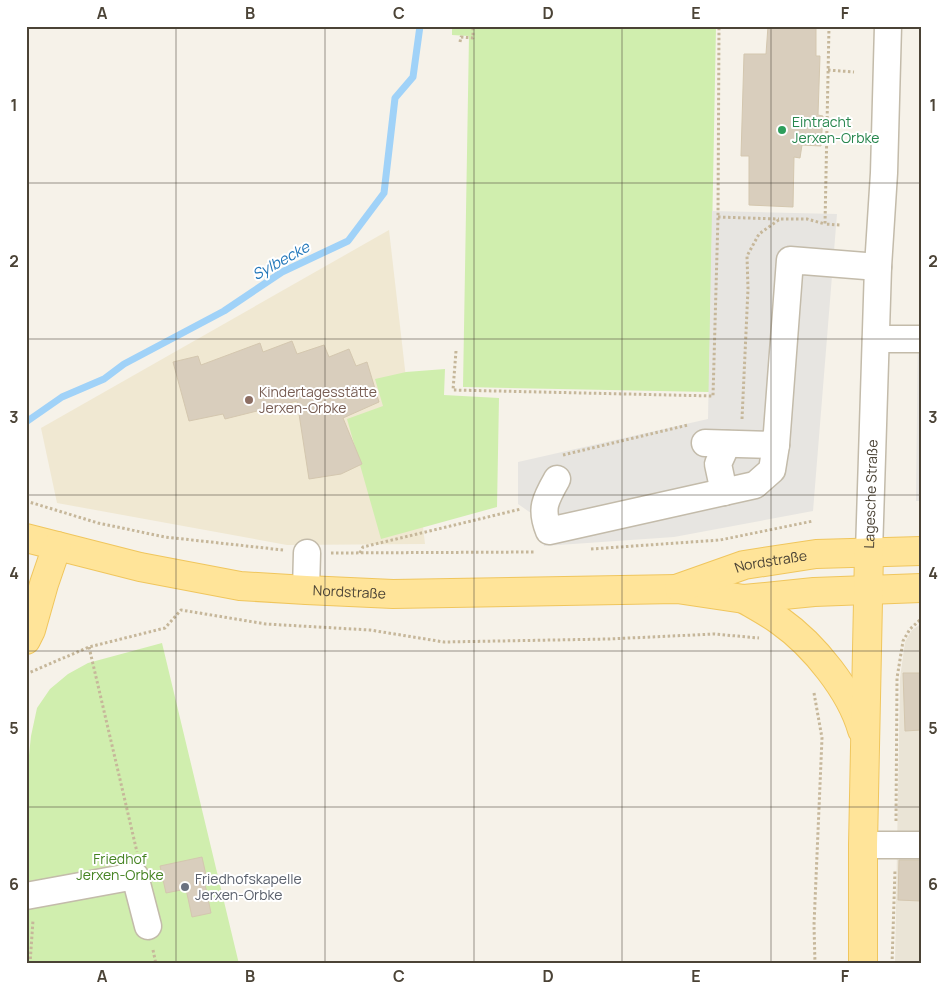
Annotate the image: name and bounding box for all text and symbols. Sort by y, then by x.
text: A [97,2,108,24]
text: B [245,2,255,24]
text: C [393,2,405,24]
text: D [542,2,554,24]
text: E [691,2,701,24]
text: F [841,2,850,24]
text: 1 [10,94,18,116]
text: 1 [929,94,937,116]
place label: Eintracht Jerxen-Orbke [792,112,879,147]
marker: Eintracht Jerxen-Orbke [776,124,788,136]
water label: Sylbecke [248,236,314,285]
text: 2 [9,250,19,272]
text: 2 [928,250,938,272]
place label: Kindertagesstätte Jerxen-Orbke [259,382,377,417]
marker: Kindertagesstätte Jerxen-Orbke [243,394,255,406]
text: 3 [9,406,19,428]
text: 3 [928,406,938,428]
street label: Lagesche Straße [859,439,882,549]
street label: Nordstraße [732,546,808,577]
text: 4 [9,562,19,584]
text: 4 [928,562,938,584]
street label: Nordstraße [312,580,386,603]
text: 5 [9,717,19,739]
text: 5 [928,717,938,739]
park label: Friedhof Jerxen-Orbke [76,849,164,884]
place label: Friedhofskapelle Jerxen-Orbke [195,869,302,904]
text: 6 [9,873,19,895]
text: 6 [928,873,938,895]
marker: Friedhofskapelle Jerxen-Orbke [179,881,191,893]
text: A [97,965,108,987]
text: B [245,965,255,987]
text: C [393,965,405,987]
text: D [542,965,554,987]
text: E [691,965,701,987]
text: F [841,965,850,987]

